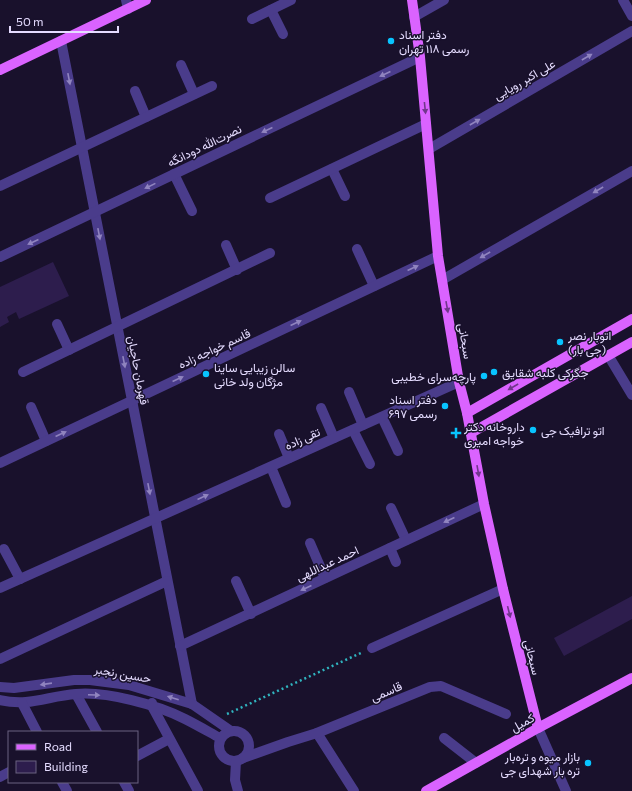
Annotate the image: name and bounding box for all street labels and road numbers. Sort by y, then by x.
street label: علی اکبر رویایی [491,56,558,104]
street label: نصرت‌الله دودانگه [165,121,244,171]
street label: سبحانی [454,322,476,360]
street label: قاسم خواجه زاده [176,325,253,373]
street label: قهرمان حاجیان [123,334,153,406]
street label: تقی زاده [282,424,323,454]
street label: احمد عبداللهی [293,542,361,585]
street label: سبحانی [520,638,544,677]
street label: حسین رنجبر [92,661,153,687]
street label: قاسمی [368,678,405,706]
street label: کمیل [508,710,537,736]

